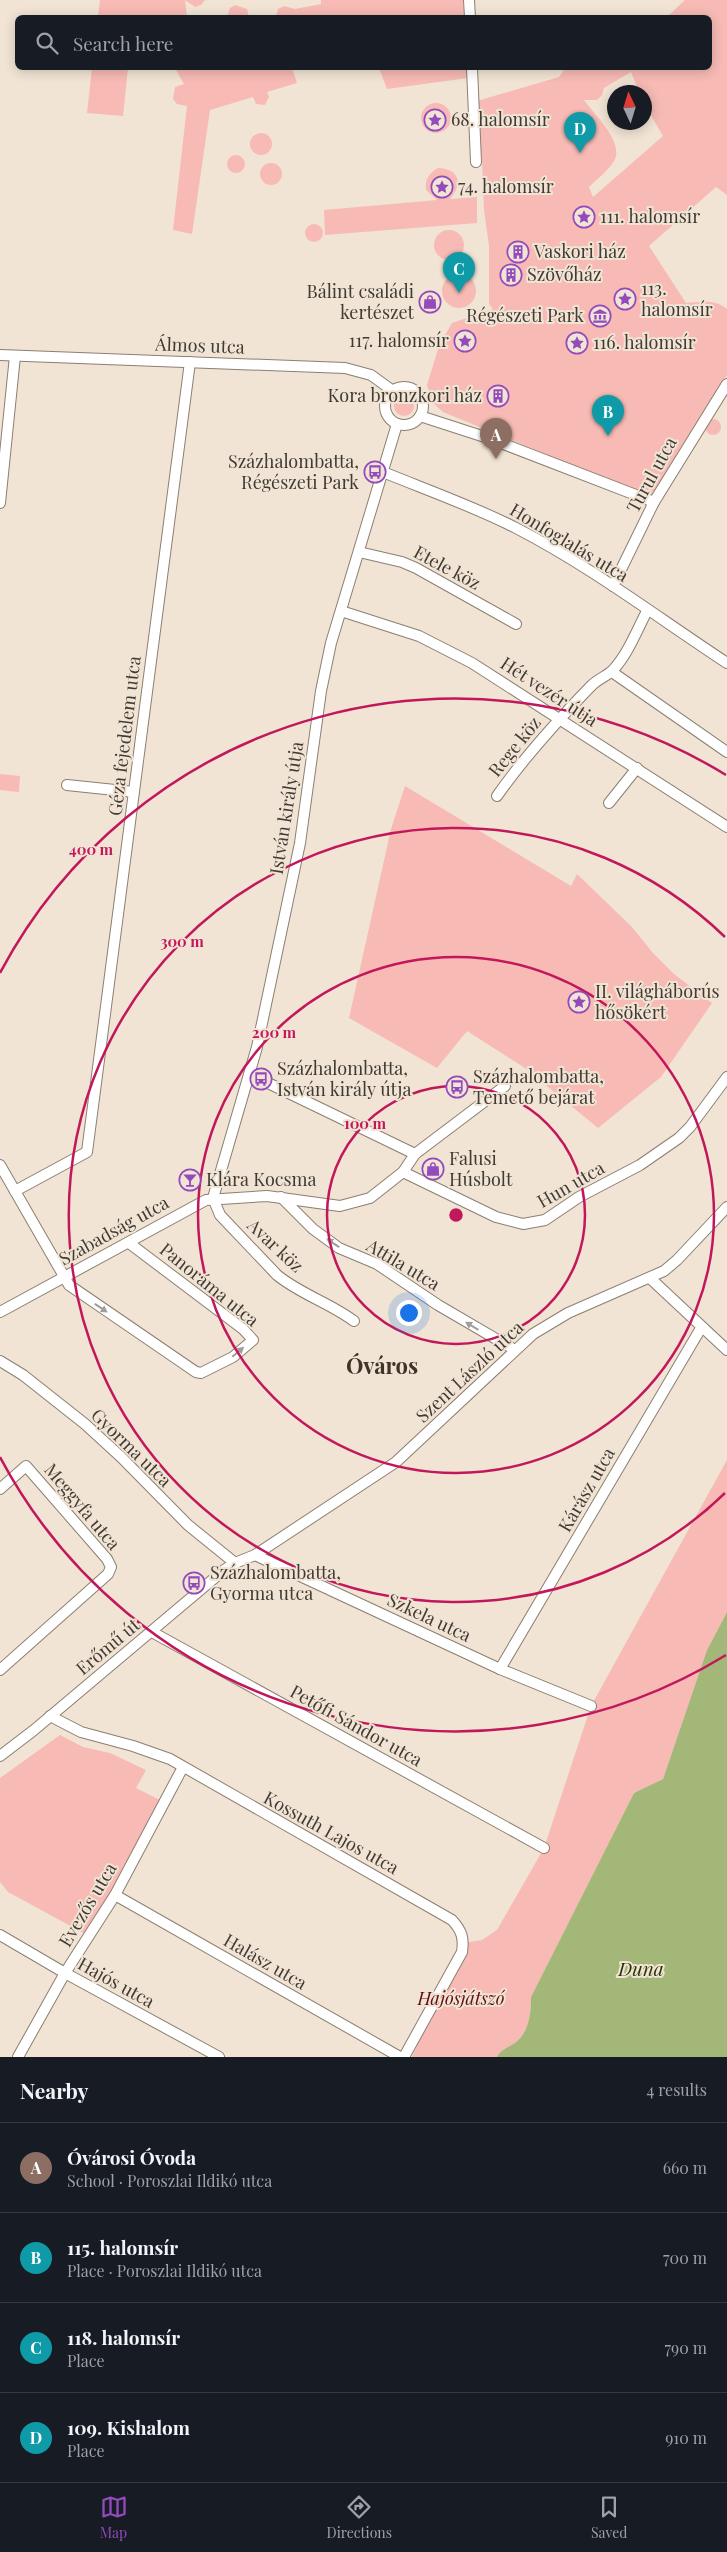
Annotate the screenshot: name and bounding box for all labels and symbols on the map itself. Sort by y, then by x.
north arrow [607,85,652,130]
place label: 68. halomsír [451,107,550,131]
place icon: 68. halomsír [423,108,447,132]
pin: D [564,112,596,153]
place label: 74. halomsír [458,174,554,198]
place icon: 74. halomsír [430,175,454,199]
place label: 111. halomsír [600,204,700,228]
place icon: 111. halomsír [572,205,596,229]
place label: Vaskori ház [533,239,626,263]
building icon: Vaskori ház [506,240,530,264]
pin: C [443,252,475,293]
place label: Szövőház [527,262,601,286]
building icon: Szövőház [499,263,523,287]
place label: 113. halomsír [641,276,713,321]
place label: Bálint családi kertészet [307,279,415,324]
place icon: 113. halomsír [613,287,637,311]
shop icon: Bálint családi kertészet [418,290,442,314]
place label: Régészeti Park [466,303,584,327]
museum icon: Régészeti Park [588,304,612,328]
place label: 117. halomsír [349,328,449,352]
place icon: 117. halomsír [453,329,477,353]
place label: 116. halomsír [593,330,696,354]
street label: Álmos utca [154,331,245,359]
place icon: 116. halomsír [565,331,589,355]
place label: Kora bronzkori ház [328,383,482,407]
building icon: Kora bronzkori ház [486,384,510,408]
pin: B [592,395,624,436]
pin: A [480,418,512,459]
street label: Turul utca [621,432,682,517]
place label: Százhalombatta, Régészeti Park [228,449,359,494]
bus stop icon: Százhalombatta, Régészeti Park [363,460,387,484]
street label: Honfoglalás utca [506,497,633,587]
street label: Etele köz [410,540,485,595]
street label: Hét vezér útja [496,651,603,732]
street label: Géza fejedelem utca [102,655,146,817]
street label: Rege köz [483,711,546,782]
street label: István király útja [264,740,308,876]
text: 400 m [69,839,114,859]
text: 300 m [160,931,204,951]
place label: II. világháborús hősökért [595,979,720,1024]
place icon: II. világháborús hősökért [567,990,591,1014]
text: 200 m [252,1022,297,1042]
place label: Százhalombatta, István király útja [277,1056,411,1101]
place label: Százhalombatta, Temető bejárat [473,1064,604,1109]
bus stop icon: Százhalombatta, István király útja [249,1067,273,1091]
bus stop icon: Százhalombatta, Temető bejárat [445,1075,469,1099]
text: 100 m [344,1113,387,1133]
place label: Falusi Húsbolt [449,1146,513,1191]
street label: Hun utca [533,1155,608,1213]
shop icon: Falusi Húsbolt [421,1157,445,1181]
place label: Klára Kocsma [206,1167,317,1191]
bar icon: Klára Kocsma [178,1168,202,1192]
street label: Szabadság utca [54,1190,173,1270]
centre of rings [447,1206,465,1224]
street label: Avar köz [242,1212,309,1277]
street label: Attila utca [362,1232,445,1295]
street label: Panoráma utca [155,1237,264,1332]
one-way arrow [326,1238,340,1248]
your location [396,1300,422,1326]
one-way arrow [94,1303,108,1313]
street label: Szent László utca [410,1315,528,1427]
one-way arrow [465,1322,480,1330]
one-way arrow [232,1347,245,1358]
district label: Óváros [346,1350,418,1380]
street label: Gyorma utca [86,1403,177,1492]
street label: Kárász utca [552,1443,620,1536]
street label: Meggyfa utca [40,1458,126,1555]
place label: Százhalombatta, Gyorma utca [210,1560,341,1605]
bus stop icon: Százhalombatta, Gyorma utca [182,1571,206,1595]
street label: Szkela utca [384,1587,475,1647]
street label: Erőmű út [70,1612,145,1680]
street label: Petőfi Sándor utca [286,1679,427,1771]
street label: Kossuth Lajos utca [260,1785,403,1879]
street label: Evezős utca [53,1858,122,1951]
street label: Halász utca [220,1928,311,1995]
street label: Hajós utca [74,1951,159,2013]
water label: Duna [617,1955,664,1981]
park label: Hajósjátszó [416,1986,506,2010]

